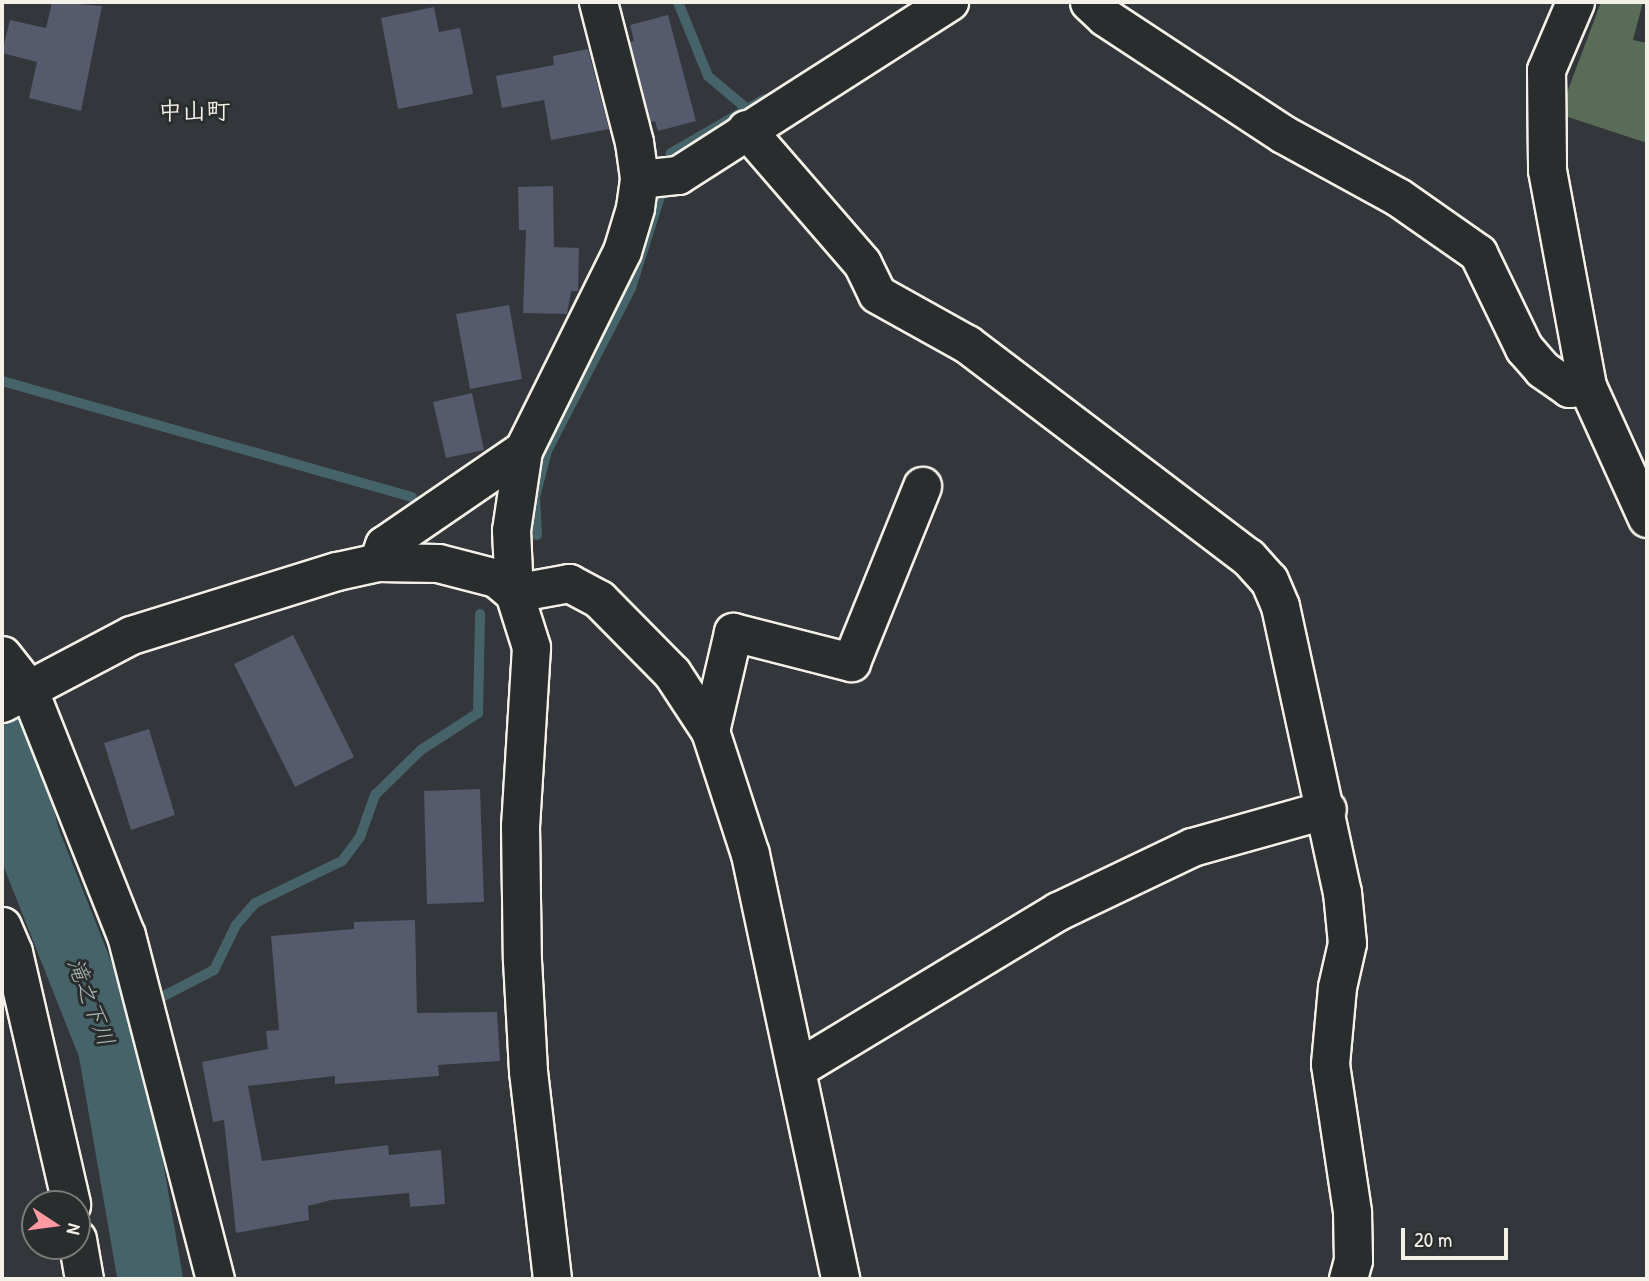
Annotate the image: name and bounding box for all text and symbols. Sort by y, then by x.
district label: 中山町 [158,97,230,125]
water label: 滝之下川 [62,954,120,1050]
north arrow [21,1190,91,1260]
scale bar [1404,1214,1511,1258]
text: N [61,1221,88,1237]
text: 20 m [1414,1225,1452,1254]

